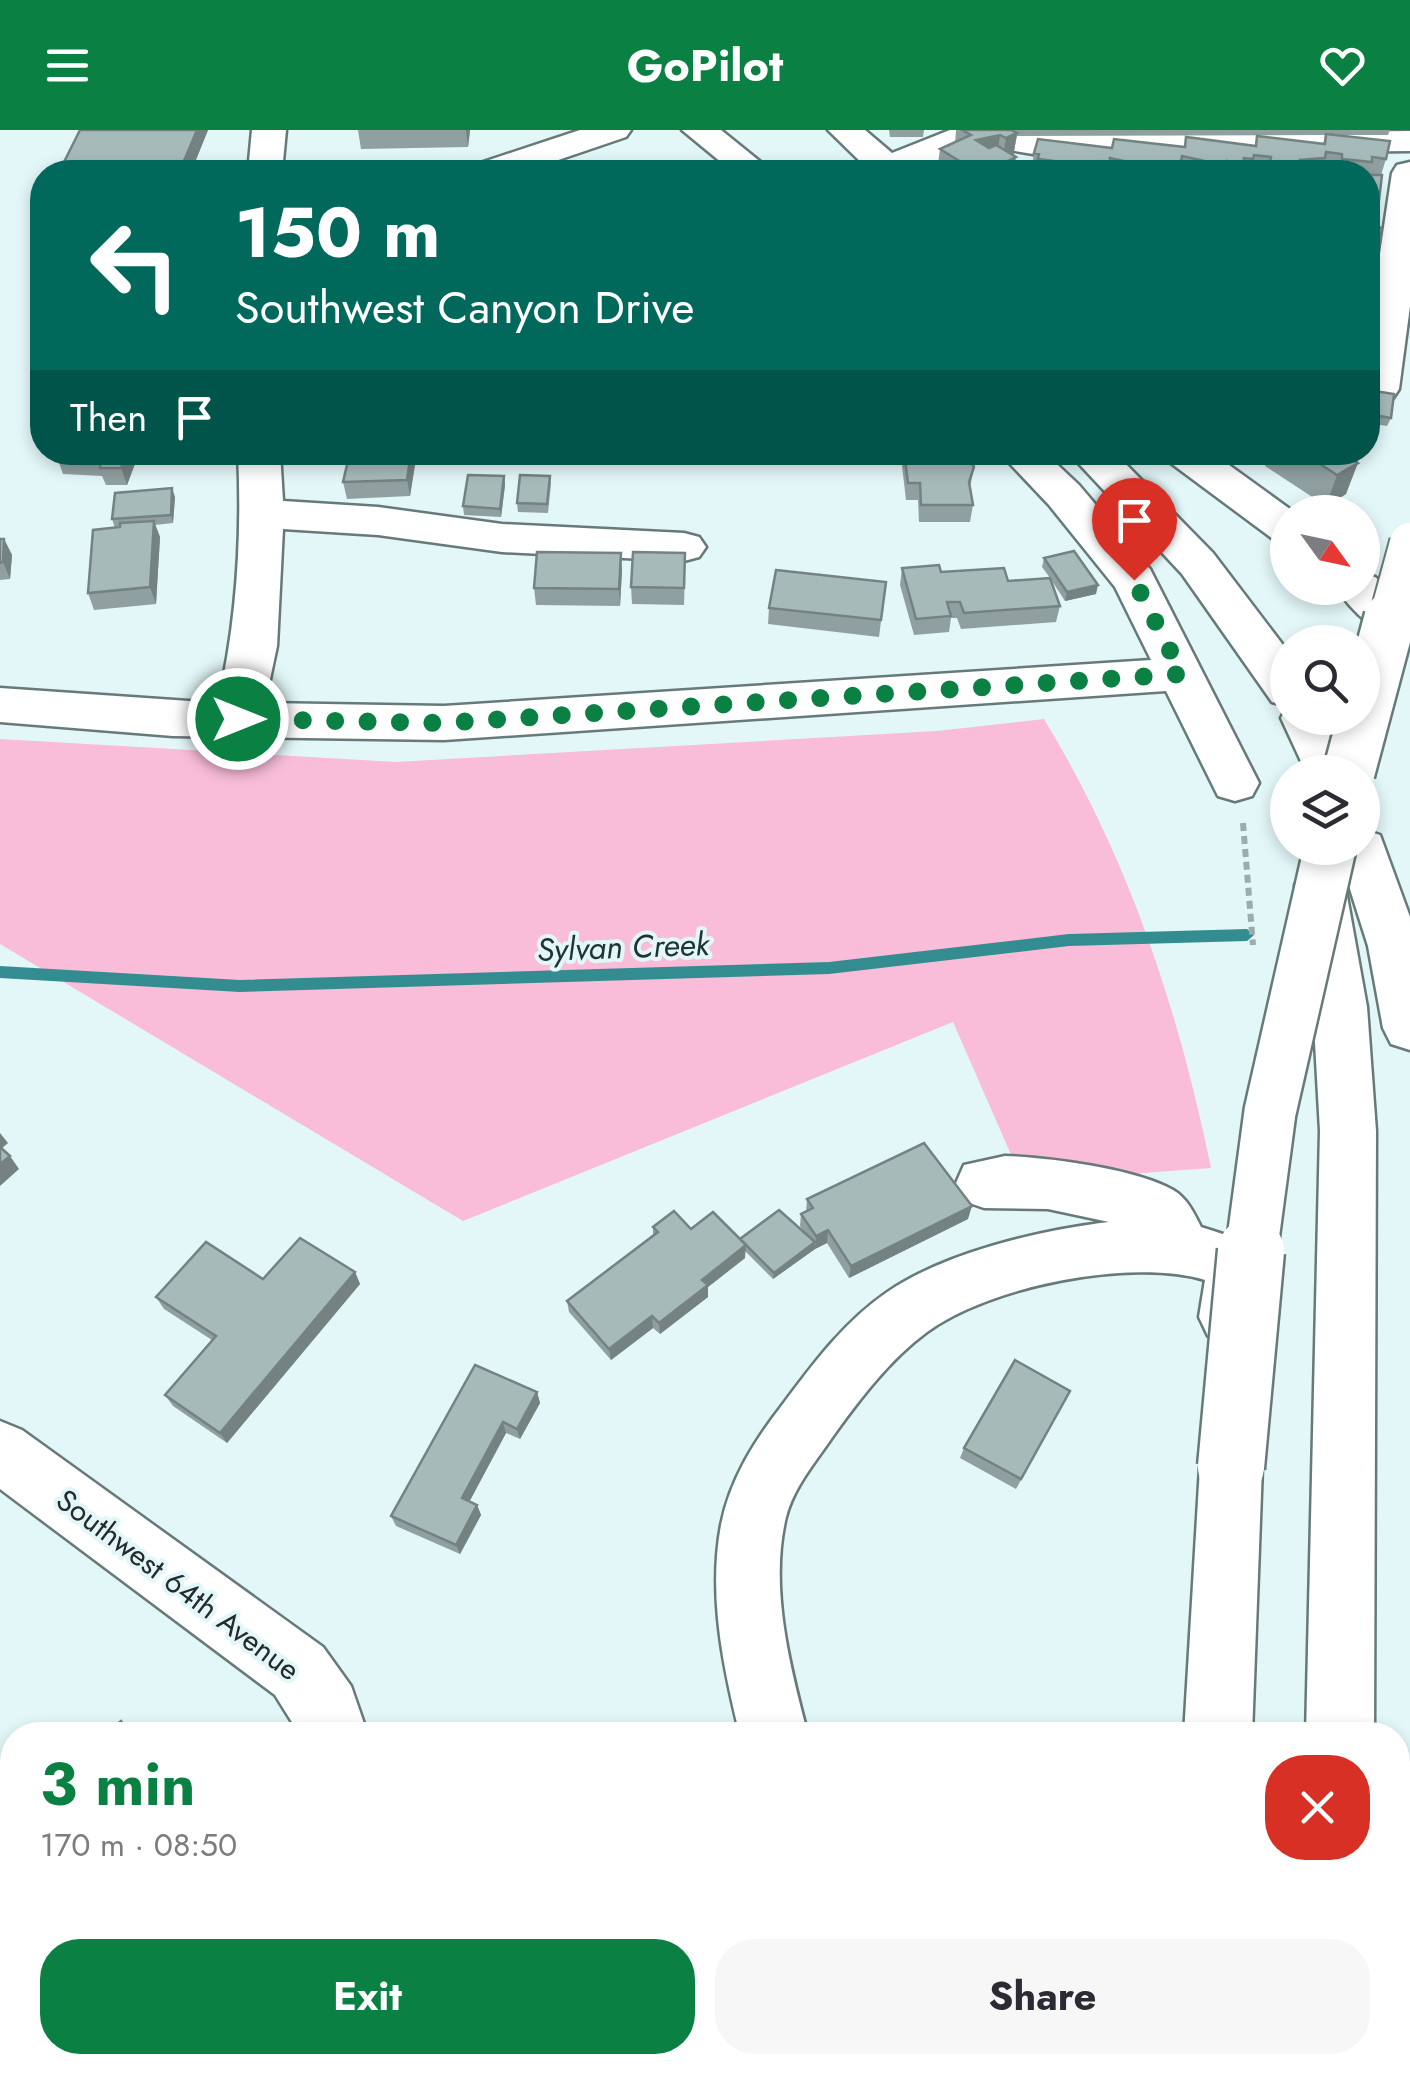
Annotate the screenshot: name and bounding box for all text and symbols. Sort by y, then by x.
text: GoPilot [627,33,783,98]
icon: menu [40,38,95,93]
icon: heart [1315,38,1370,93]
text: 150 m [235,182,441,283]
icon: left [70,200,200,330]
text: Southwest Canyon Drive [235,275,694,340]
text: Then [70,390,147,445]
icon: arrive [167,390,222,445]
pin [1092,478,1177,581]
icon: arrive [1107,493,1162,548]
north arrow [1270,495,1380,605]
map controls [1270,495,1380,865]
button: search [1270,625,1380,735]
position arrow [186,667,290,771]
button: layers [1270,755,1380,865]
water label: Sylvan Creek [536,921,711,973]
street label: Southwest 64th Avenue [47,1479,309,1691]
text: 3 min [40,1741,196,1828]
button: close [1265,1755,1370,1860]
text: 170 m · 08:50 [40,1822,237,1868]
button: Exit [40,1939,695,2054]
button: Share [715,1939,1370,2054]

